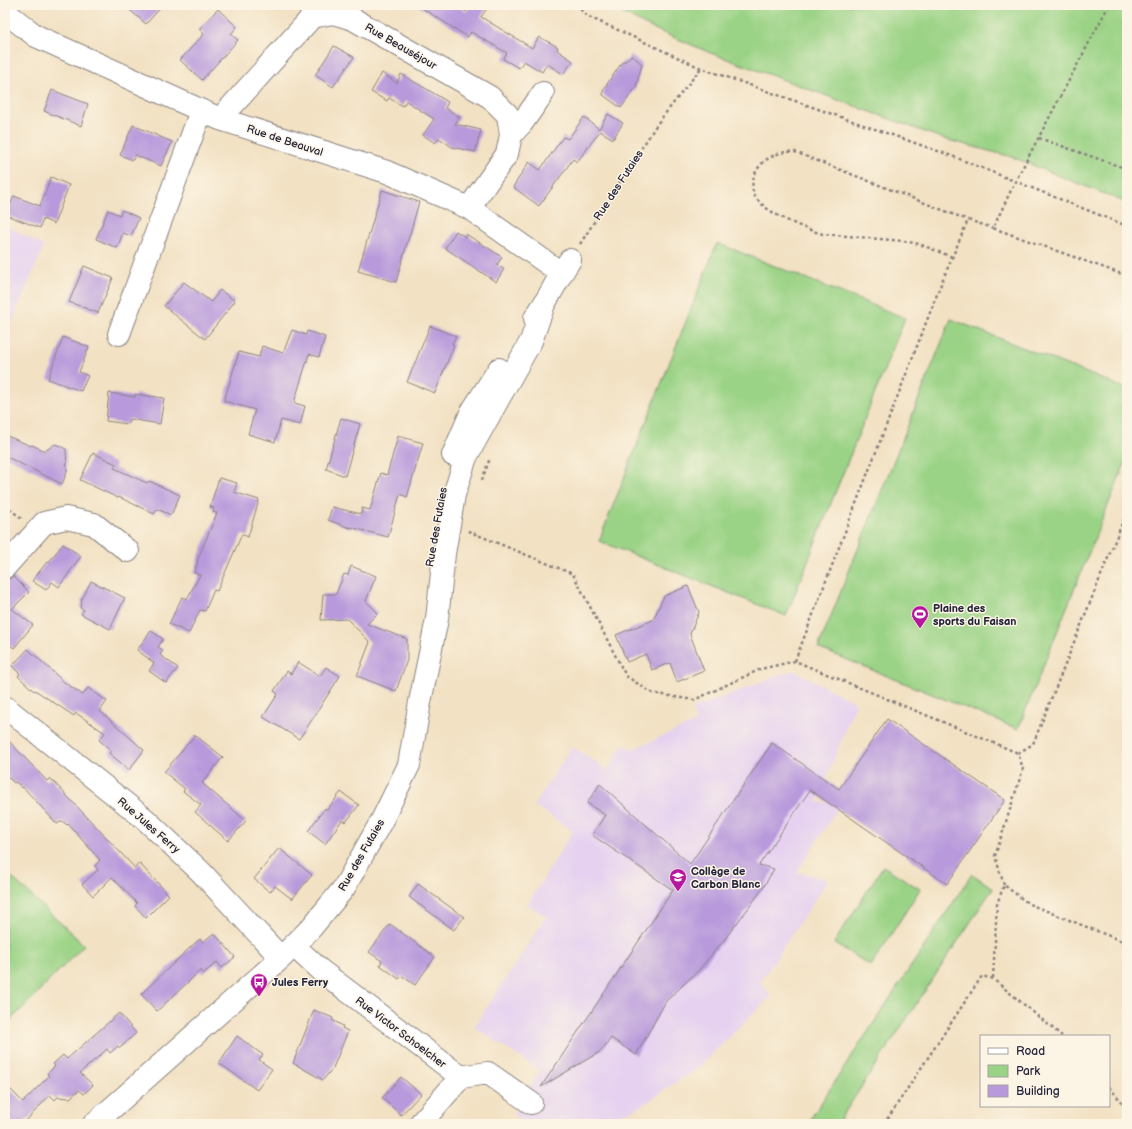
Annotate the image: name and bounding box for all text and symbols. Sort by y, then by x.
street label: Rue Beauséjour [363,21,440,73]
street label: Rue de Beauval [245,122,325,159]
street label: Rue des Futaies [591,147,646,223]
street label: Rue des Futaies [423,485,450,568]
place label: Plaine des sports du Faisan [933,602,1016,628]
sports icon: Plaine des sports du Faisan [910,604,930,629]
street label: Rue Jules Ferry [115,795,182,856]
street label: Rue des Futaies [336,816,388,894]
place label: Collège de Carbon Blanc [691,865,760,891]
school or university icon: Collège de Carbon Blanc [668,867,688,892]
bus stop icon: Jules Ferry [249,972,269,997]
place label: Jules Ferry [272,976,328,989]
street label: Rue Victor Schoelcher [353,994,450,1071]
legend [980,1035,1110,1107]
text: Road [1016,1044,1045,1059]
text: Park [1016,1064,1040,1079]
text: Building [1016,1084,1060,1099]

